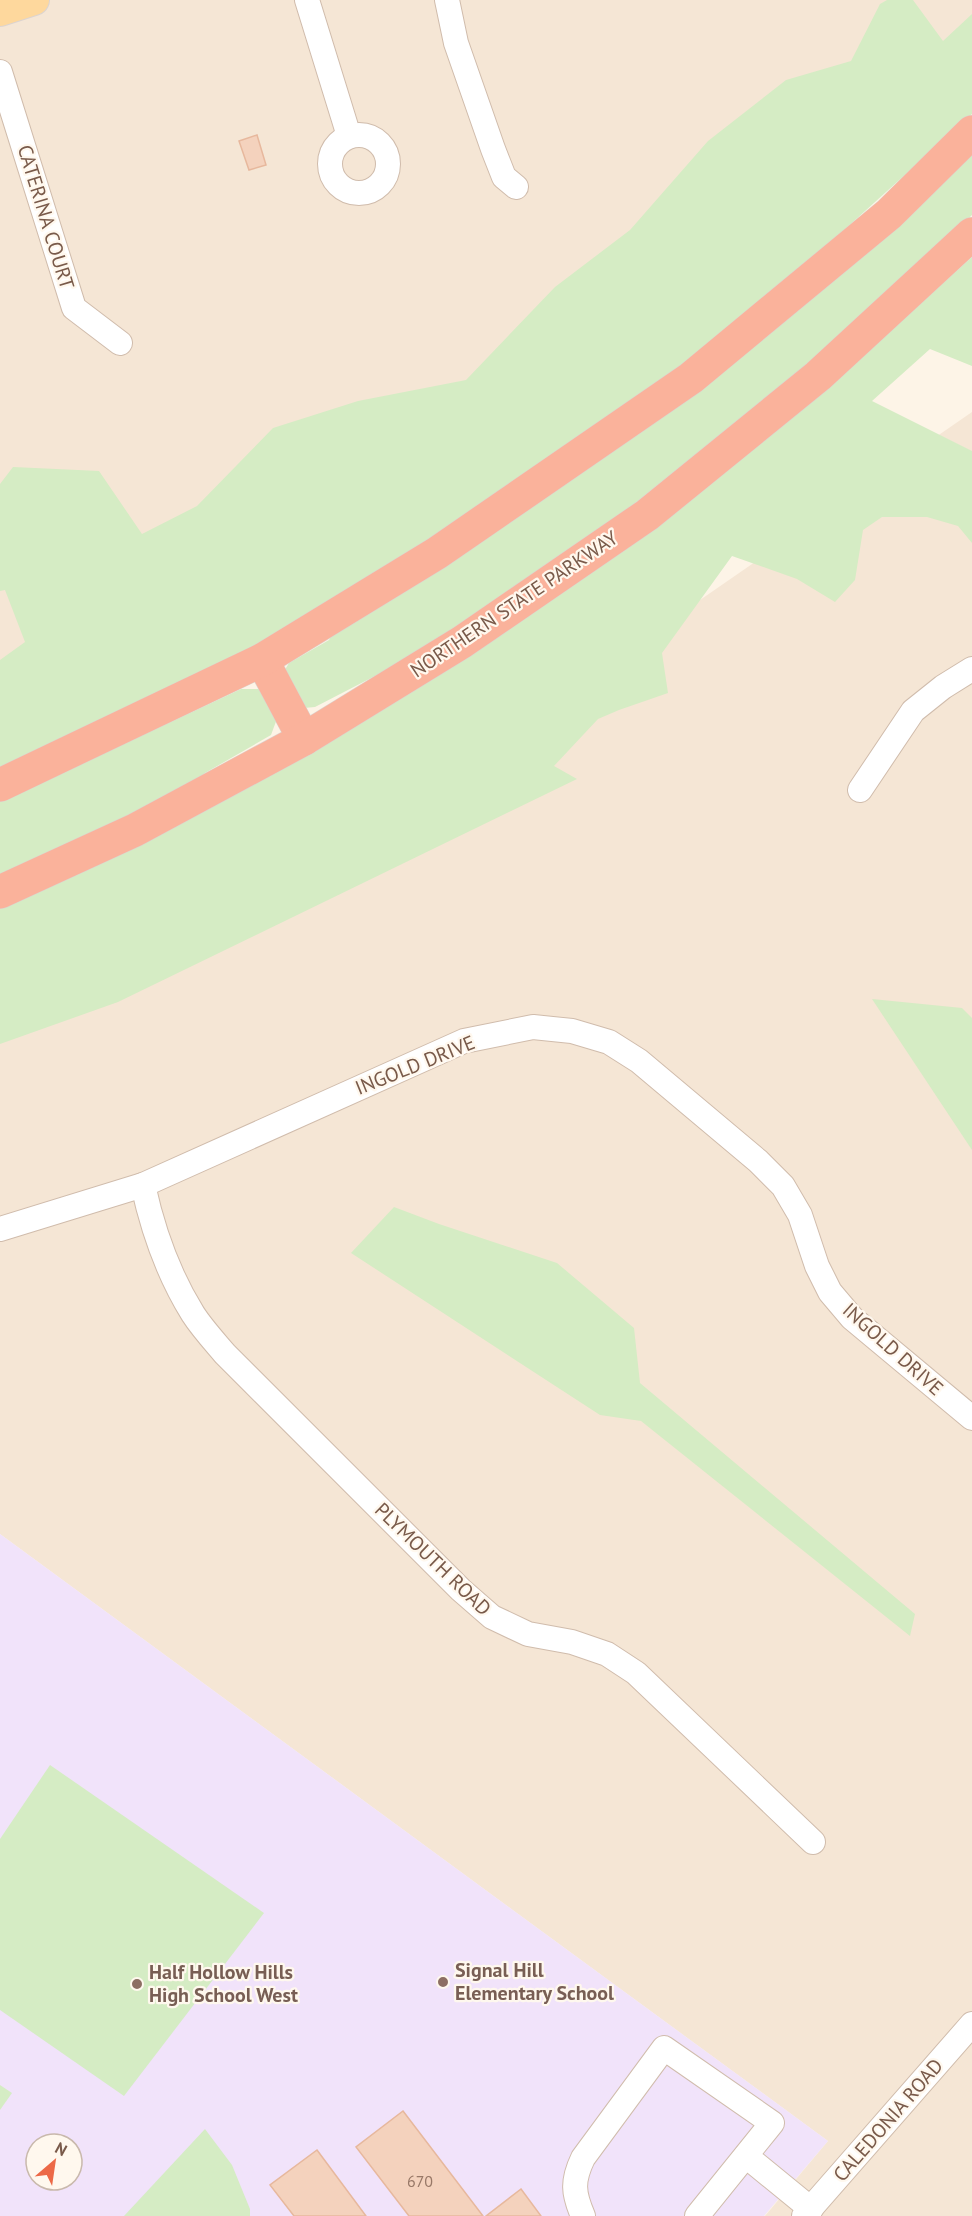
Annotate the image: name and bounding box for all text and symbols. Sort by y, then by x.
street label: CATERINA COURT [12,142,80,292]
street label: NORTHERN STATE PARKWAY [405,524,623,683]
street label: INGOLD DRIVE [351,1029,479,1101]
street label: INGOLD DRIVE [837,1297,949,1401]
street label: PLYMOUTH ROAD [369,1497,497,1621]
place label: Signal Hill Elementary School [455,1957,614,2006]
place label: Half Hollow Hills High School West [149,1959,298,2008]
marker: Signal Hill Elementary School [436,1975,450,1989]
marker: Half Hollow Hills High School West [130,1977,144,1991]
street label: CALEDONIA ROAD [827,2053,949,2187]
north arrow [24,2132,84,2192]
text: N [52,2138,71,2160]
house number: 670 [407,2171,433,2191]

